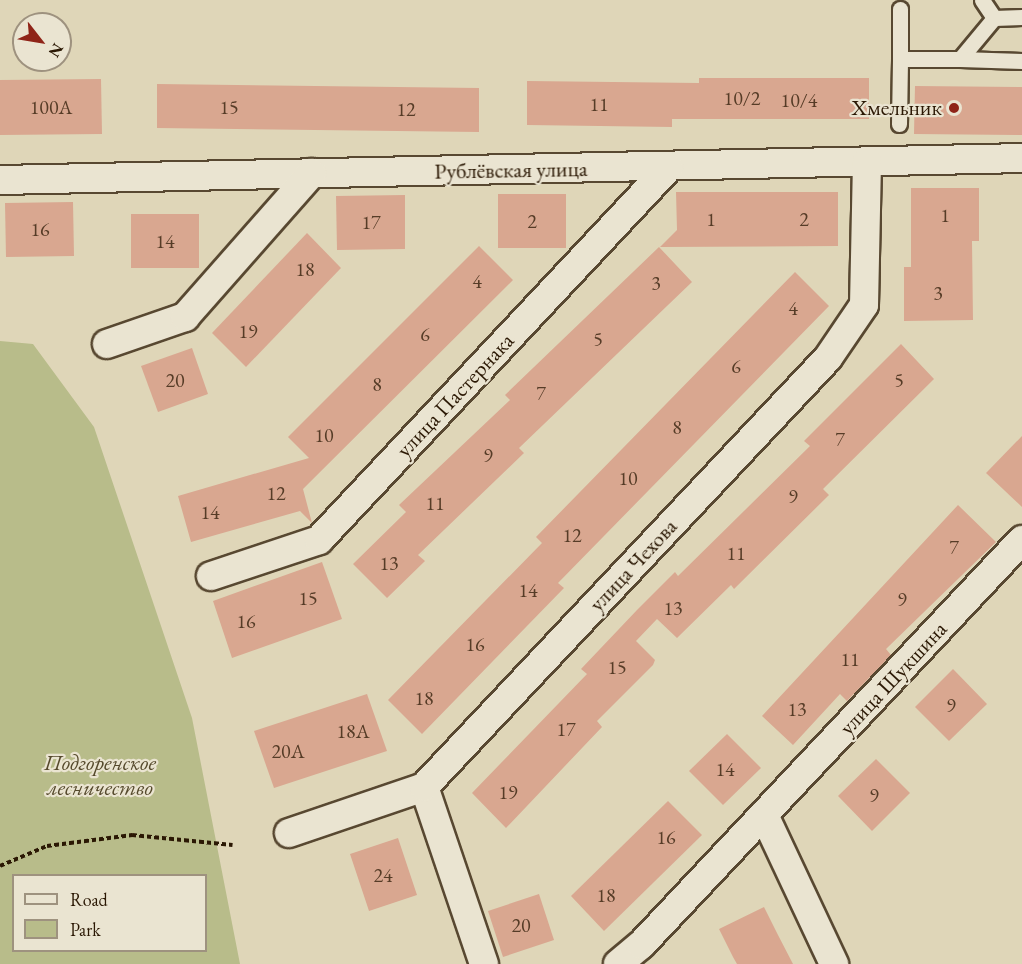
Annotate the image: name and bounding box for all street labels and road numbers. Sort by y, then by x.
street label: Рублёвская улица [434,155,588,185]
street label: улица Пастернака [391,328,519,462]
street label: улица Чехова [584,513,682,617]
street label: улица Шукшина [834,616,952,740]

